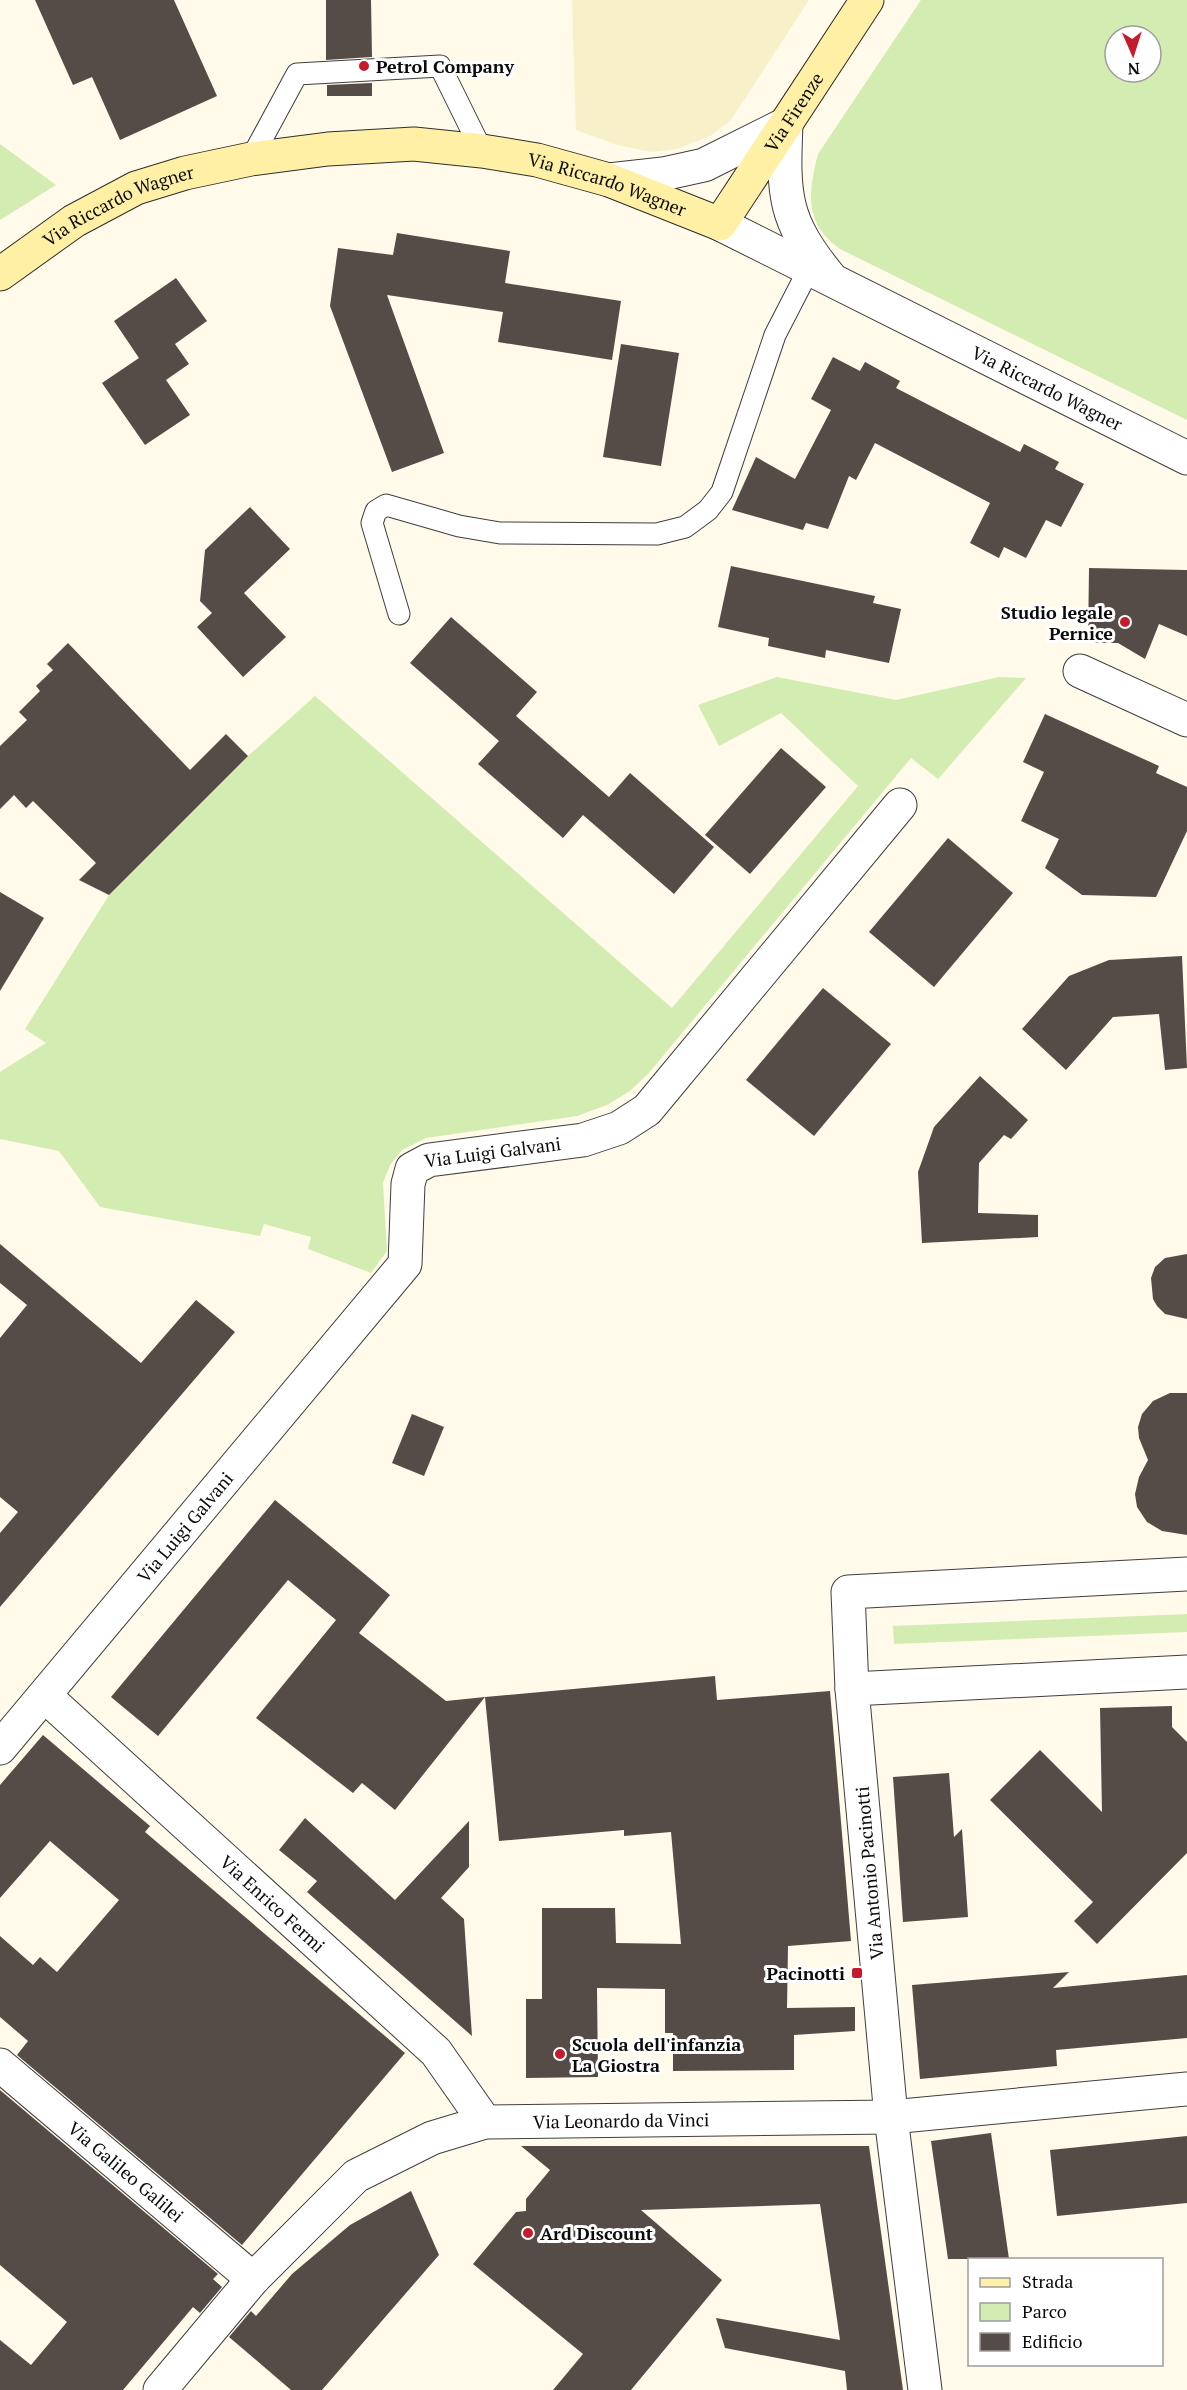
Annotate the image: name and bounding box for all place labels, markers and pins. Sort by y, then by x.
place label: Petrol Company [376,54,514,78]
marker: Petrol Company [357,59,371,73]
place label: Studio legale Pernice [1001,600,1113,645]
marker: Studio legale Pernice [1118,615,1132,629]
place label: Pacinotti [767,1961,845,1985]
marker: Pacinotti [850,1966,864,1980]
place label: Scuola dell'infanzia La Giostra [572,2032,741,2077]
marker: Scuola dell'infanzia La Giostra [553,2047,567,2061]
place label: Ard Discount [540,2221,653,2245]
marker: Ard Discount [521,2226,535,2240]

